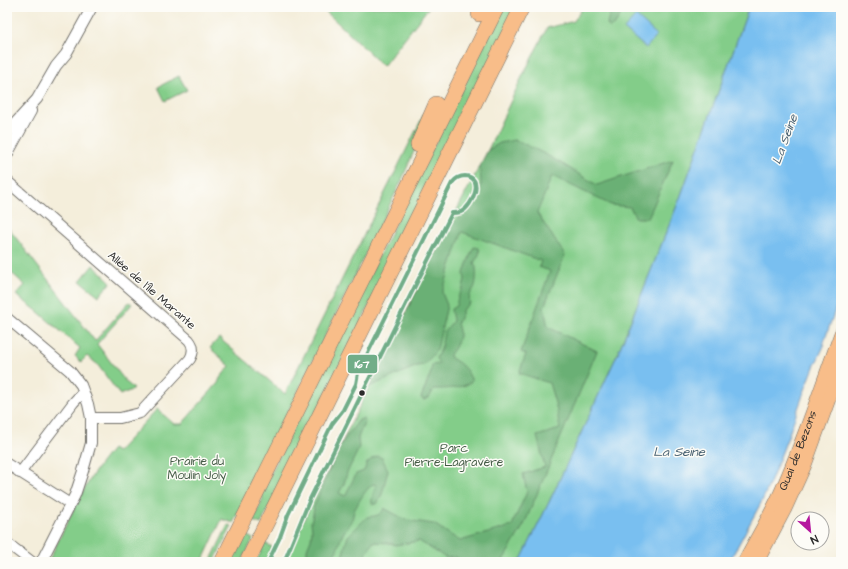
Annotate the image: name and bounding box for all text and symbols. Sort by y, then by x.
water label: La Seine [768,111,803,167]
street label: Allée de l'Île Marante [104,247,200,334]
line badge: 167 [347,354,378,374]
text: 167 [354,357,370,372]
unlabelled marker [357,388,367,398]
street label: Quai de Bezons [775,408,821,493]
park label: Parc Pierre-Lagravère [405,440,504,472]
water label: La Seine [653,443,706,461]
park label: Prairie du Moulin Joly [168,453,227,485]
north arrow [790,511,830,551]
text: N [808,531,821,548]

